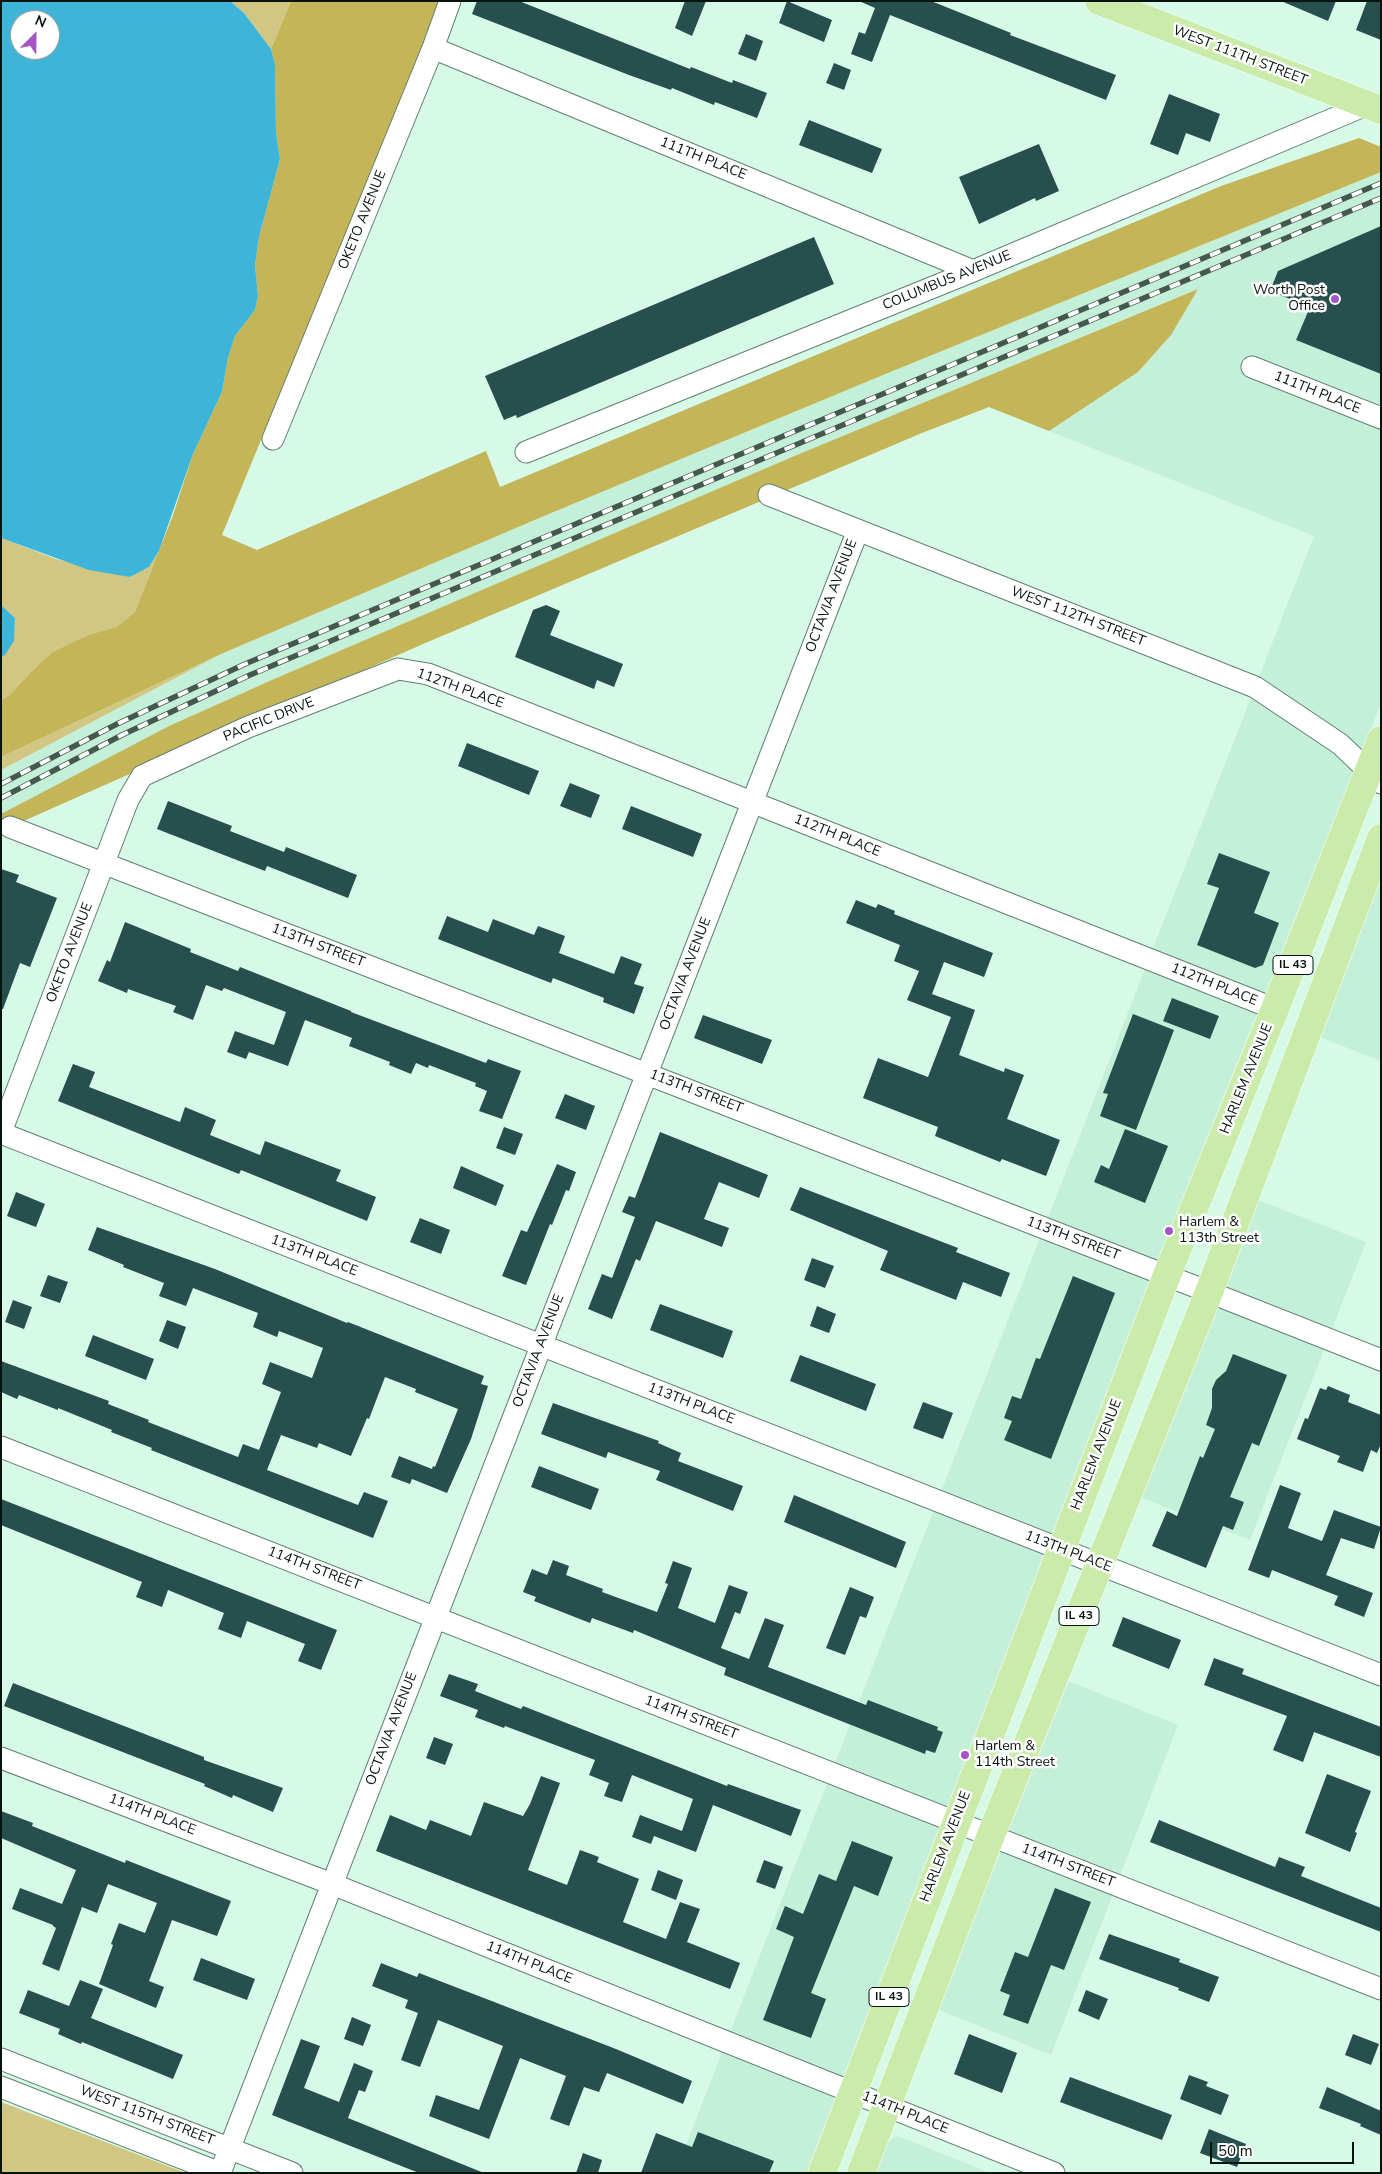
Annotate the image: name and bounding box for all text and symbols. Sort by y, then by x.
north arrow [10,10,60,60]
text: N [32,11,49,32]
street label: WEST 111TH STREET [1170,23,1310,89]
street label: 111TH PLACE [657,134,749,184]
street label: OKETO AVENUE [335,168,391,272]
street label: COLUMBUS AVENUE [880,248,1014,314]
place label: Worth Post Office [1253,283,1325,316]
marker: Worth Post Office [1329,293,1341,305]
street label: 111TH PLACE [1271,368,1363,418]
street label: OCTAVIA AVENUE [803,537,861,655]
street label: WEST 112TH STREET [1008,584,1148,650]
street label: 112TH PLACE [414,665,506,713]
street label: PACIFIC DRIVE [221,694,317,746]
street label: 112TH PLACE [791,811,883,861]
street label: OKETO AVENUE [43,901,97,1005]
street label: OCTAVIA AVENUE [657,915,715,1033]
street label: 113TH STREET [269,920,367,972]
road number: IL 43 [1273,956,1313,974]
street label: 112TH PLACE [1168,960,1260,1010]
street label: HARLEM AVENUE [1217,1021,1277,1137]
street label: 113TH STREET [647,1066,745,1118]
street label: 113TH STREET [1024,1213,1122,1265]
place label: Harlem & 113th Street [1179,1215,1259,1248]
marker: Harlem & 113th Street [1163,1225,1175,1237]
street label: 113TH PLACE [268,1232,360,1280]
street label: OCTAVIA AVENUE [510,1292,568,1410]
street label: 113TH PLACE [645,1380,737,1428]
street label: HARLEM AVENUE [1068,1397,1126,1513]
street label: 113TH PLACE [1022,1528,1114,1576]
street label: 114TH STREET [265,1543,363,1595]
road number: IL 43 [1059,1606,1099,1625]
street label: OCTAVIA AVENUE [363,1670,421,1788]
street label: 114TH STREET [642,1692,740,1744]
place label: Harlem & 114th Street [975,1739,1055,1771]
marker: Harlem & 114th Street [959,1749,971,1761]
street label: HARLEM AVENUE [917,1789,975,1905]
street label: 114TH PLACE [106,1791,198,1839]
street label: 114TH STREET [1019,1840,1117,1892]
street label: 114TH PLACE [483,1938,575,1988]
road number: IL 43 [869,1988,909,2006]
street label: WEST 115TH STREET [77,2083,217,2149]
street label: 114TH PLACE [859,2088,951,2138]
scale bar [1212,2132,1356,2164]
text: 50 m [1218,2141,1253,2161]

